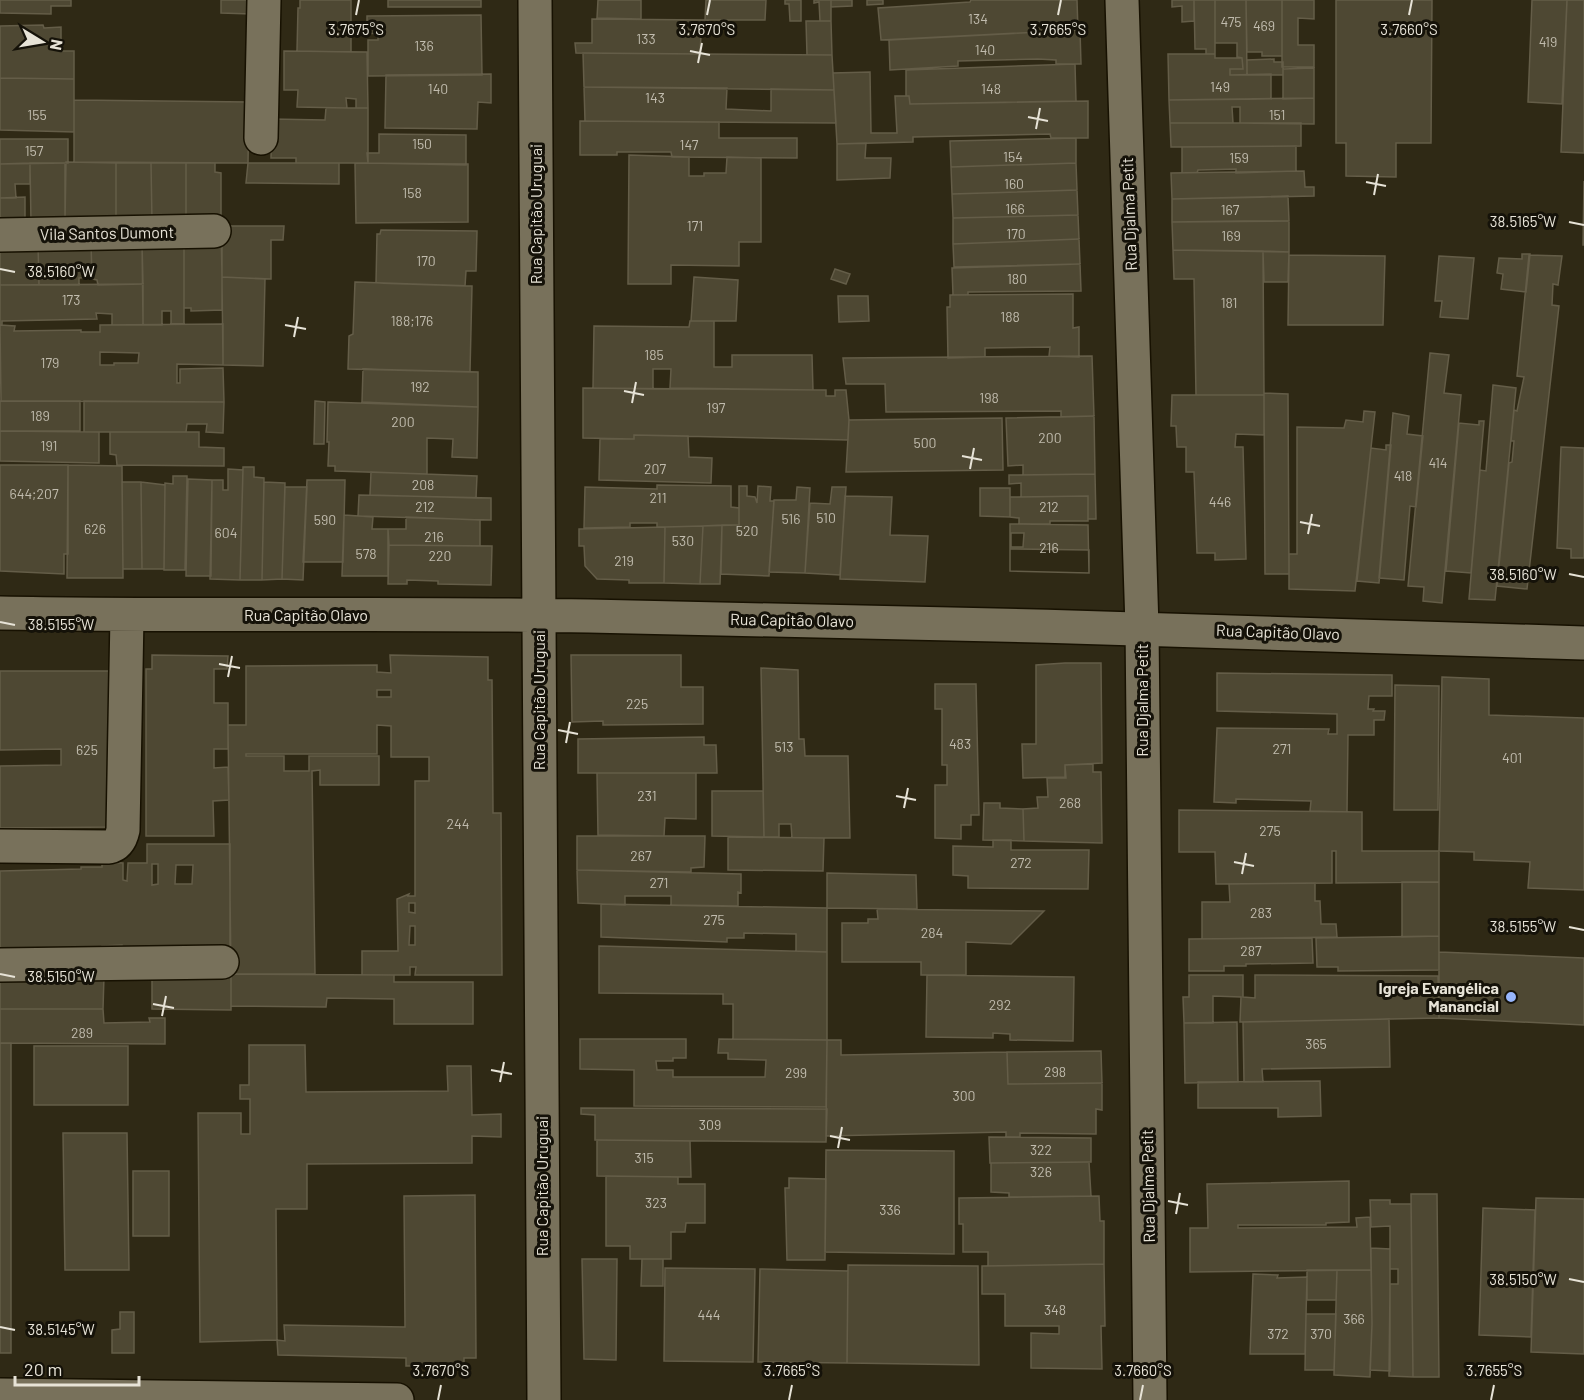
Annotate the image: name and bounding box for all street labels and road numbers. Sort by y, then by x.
street label: Rua Capitão Uruguai [526,144,545,284]
street label: Rua Djalma Petit [1117,157,1140,271]
street label: Vila Santos Dumont [40,222,174,243]
street label: Rua Capitão Olavo [244,605,368,624]
street label: Rua Capitão Olavo [730,609,854,630]
street label: Rua Capitão Olavo [1216,620,1340,643]
street label: Rua Capitão Uruguai [529,630,548,770]
street label: Rua Djalma Petit [1132,643,1151,757]
street label: Rua Capitão Uruguai [532,1116,551,1256]
street label: Rua Djalma Petit [1137,1129,1158,1243]

